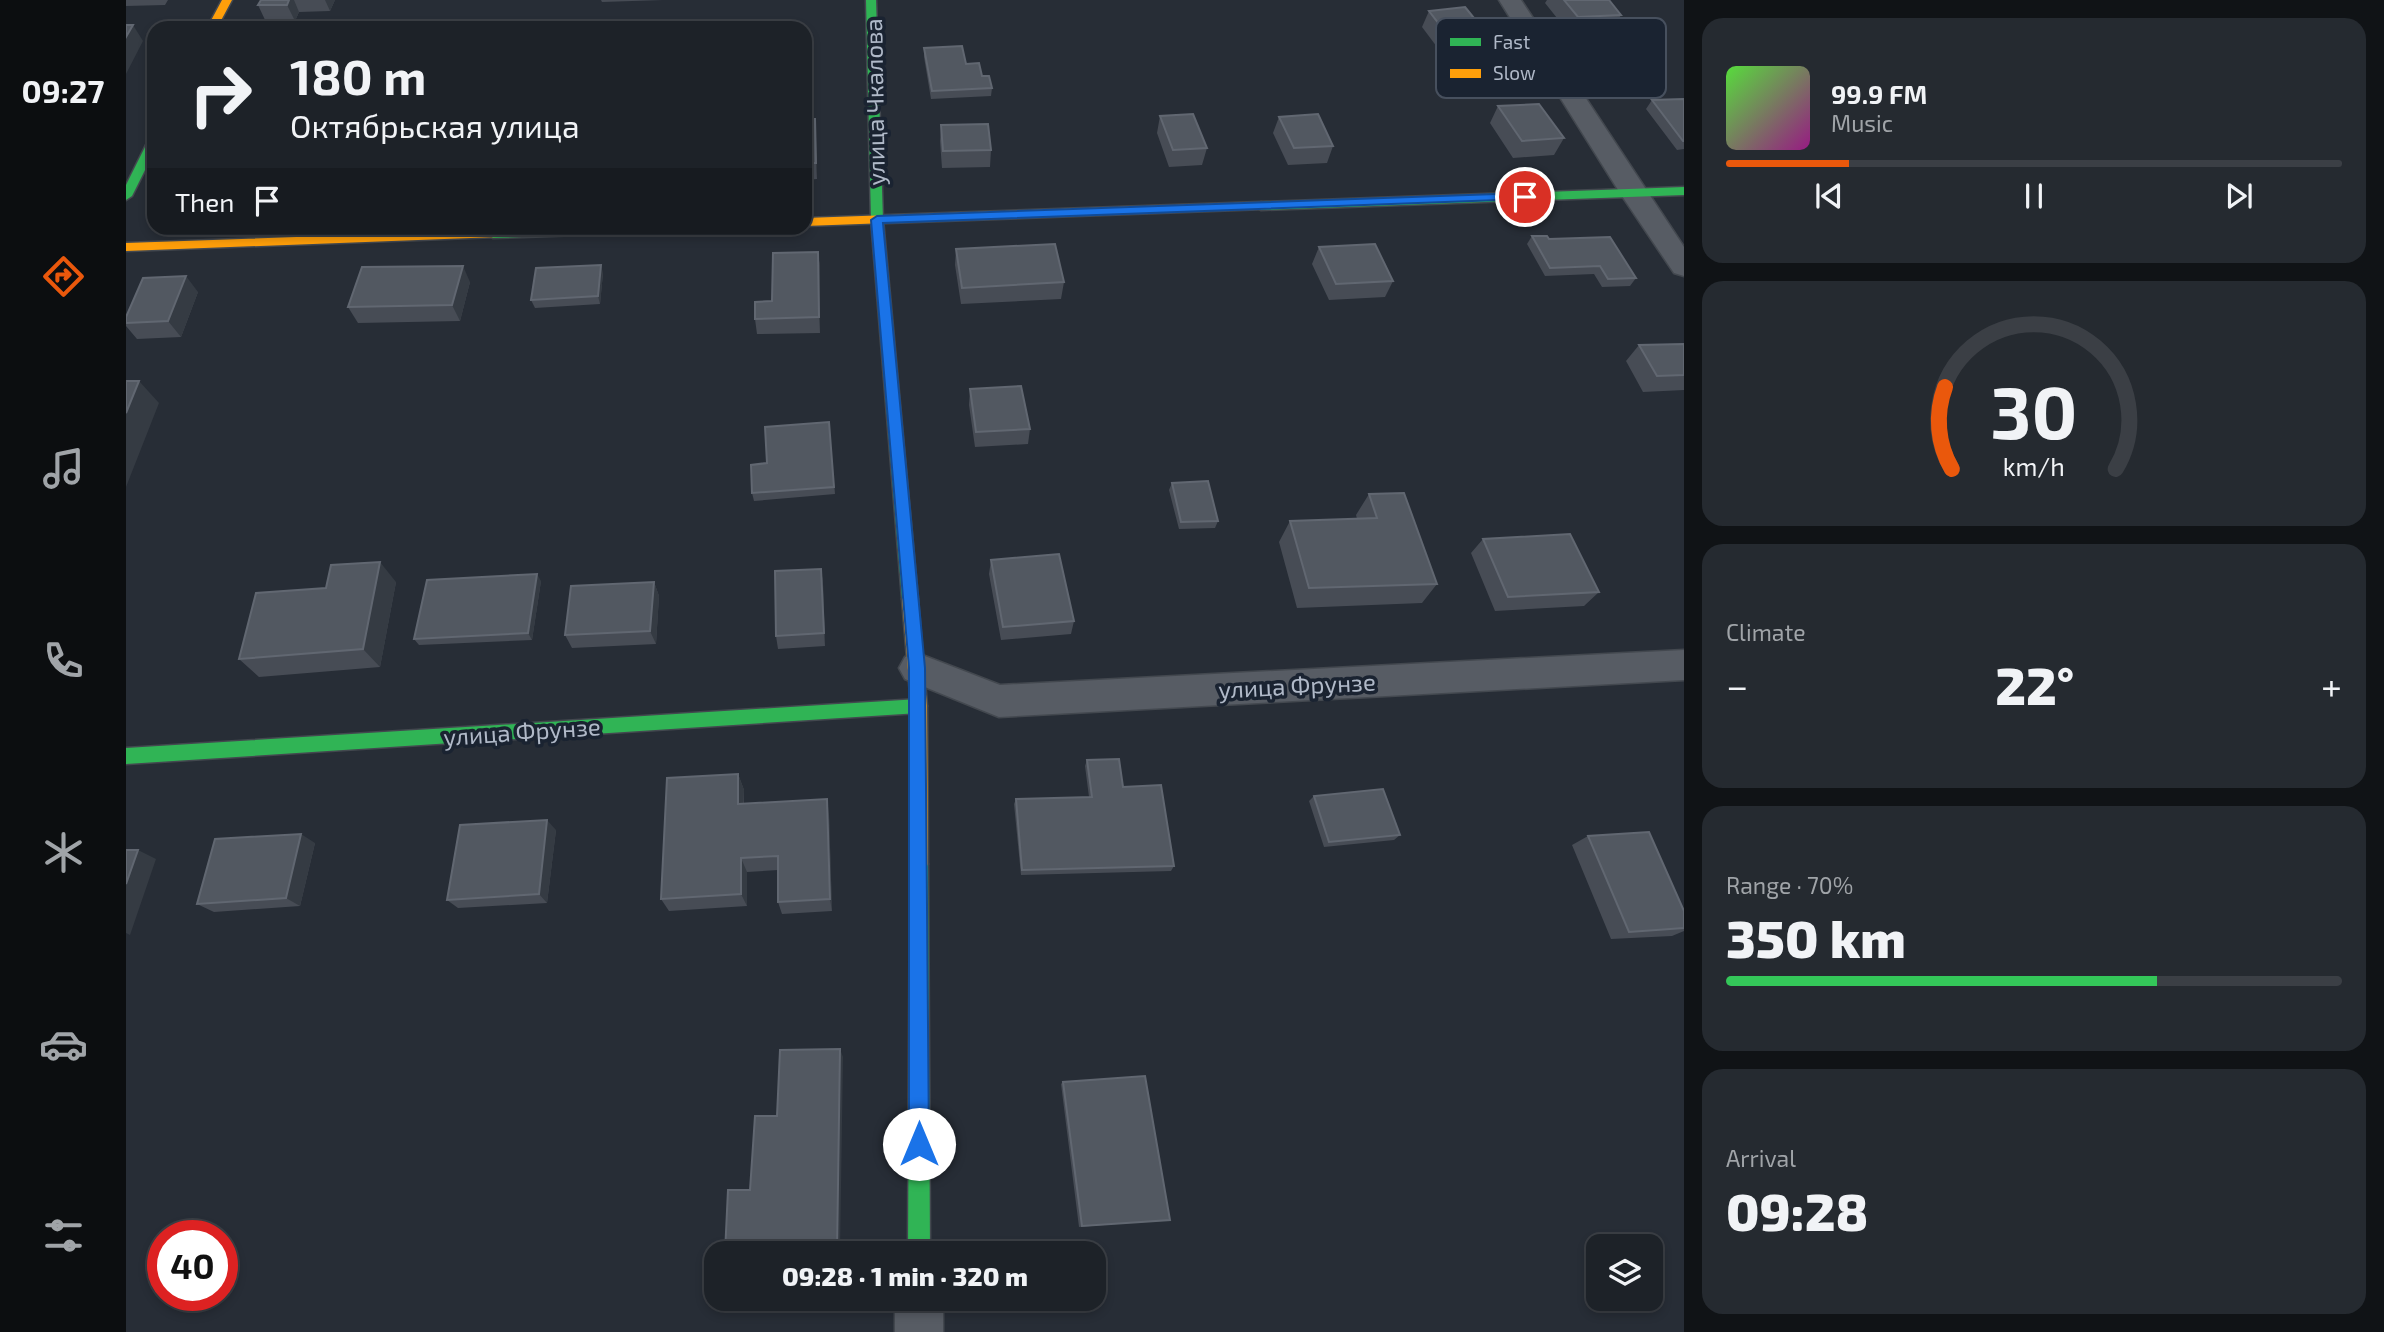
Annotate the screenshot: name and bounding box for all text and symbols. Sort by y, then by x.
street label: улица Чкалова [858,18,891,186]
legend [1436,18,1666,98]
text: Fast [1493,30,1530,53]
text: 180 m [290,46,426,105]
icon: right [175,49,266,140]
text: Slow [1493,61,1536,84]
text: 09:27 [22,71,104,109]
text: 99.9 FM [1831,78,1927,109]
text: Октябрьская улица [290,106,580,144]
text: Music [1831,109,1893,137]
pin [1495,167,1555,227]
icon: previous [1810,177,1848,215]
icon: pause [2015,177,2053,215]
icon: next [2220,177,2258,215]
icon: arrive [1506,178,1544,216]
icon: arrive [248,182,286,220]
text: Then [175,186,234,217]
icon: directions [39,252,88,301]
text: 30 [1990,367,2078,455]
icon: music [39,444,88,493]
text: km/h [2003,451,2065,481]
text: Climate [1726,618,1806,646]
icon: phone [39,636,88,685]
text: 22° [1995,653,2074,715]
text: − [1726,662,1748,708]
text: + [2321,662,2342,708]
street label: улица Фрунзе [1218,666,1376,705]
street label: улица Фрунзе [442,711,602,752]
icon: climate [39,828,88,877]
text: Range · 70% [1726,871,1853,899]
text: 350 km [1726,906,1906,968]
icon: car [39,1020,88,1069]
position arrow [882,1107,956,1181]
text: Arrival [1726,1144,1796,1172]
text: 09:28 [1726,1179,1868,1241]
icon: filters [39,1211,88,1260]
speed limit sign: 40 [147,1220,238,1311]
map controls [1586,1234,1663,1311]
button: layers [1586,1234,1663,1311]
text: 09:28 · 1 min · 320 m [782,1260,1028,1291]

